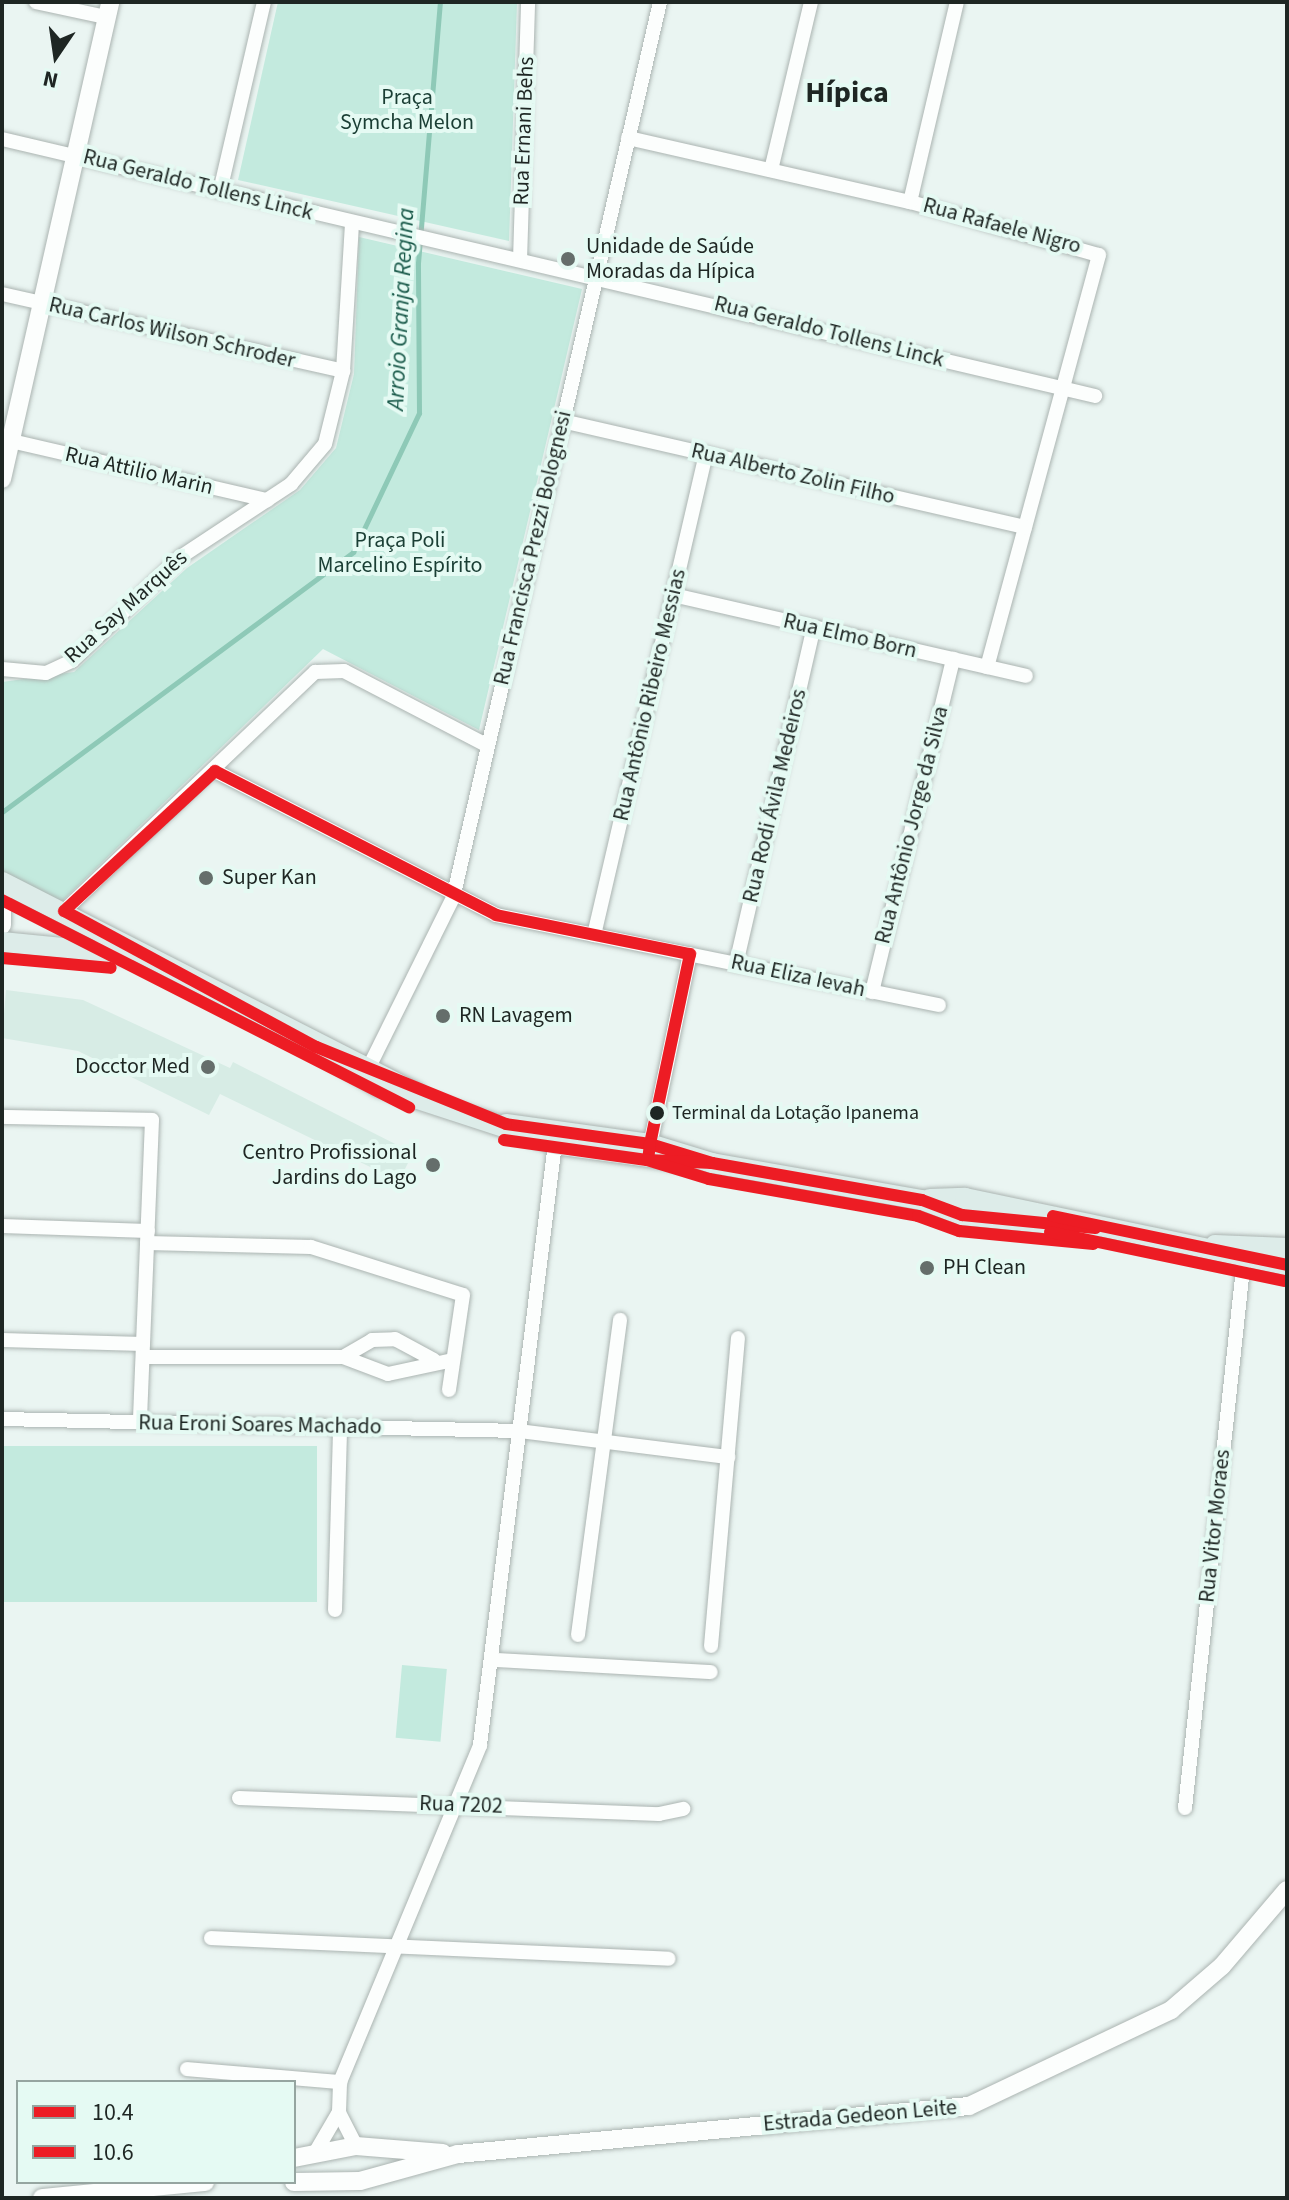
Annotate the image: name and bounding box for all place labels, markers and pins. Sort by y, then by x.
place label: Unidade de Saúde Moradas da Hípica [586,233,755,284]
marker: Unidade de Saúde Moradas da Hípica [557,248,579,270]
place label: Super Kan [222,865,317,891]
marker: Super Kan [197,869,215,887]
place label: RN Lavagem [459,1003,573,1029]
marker: RN Lavagem [434,1007,452,1025]
place label: Docctor Med [75,1054,190,1080]
marker: Docctor Med [197,1056,219,1078]
place label: Terminal da Lotação Ipanema [672,1101,919,1125]
marker: Terminal da Lotação Ipanema [649,1105,665,1121]
place label: Centro Profissional Jardins do Lago [242,1139,417,1190]
marker: Centro Profissional Jardins do Lago [424,1156,442,1174]
place label: PH Clean [943,1255,1026,1281]
marker: PH Clean [918,1259,936,1277]

